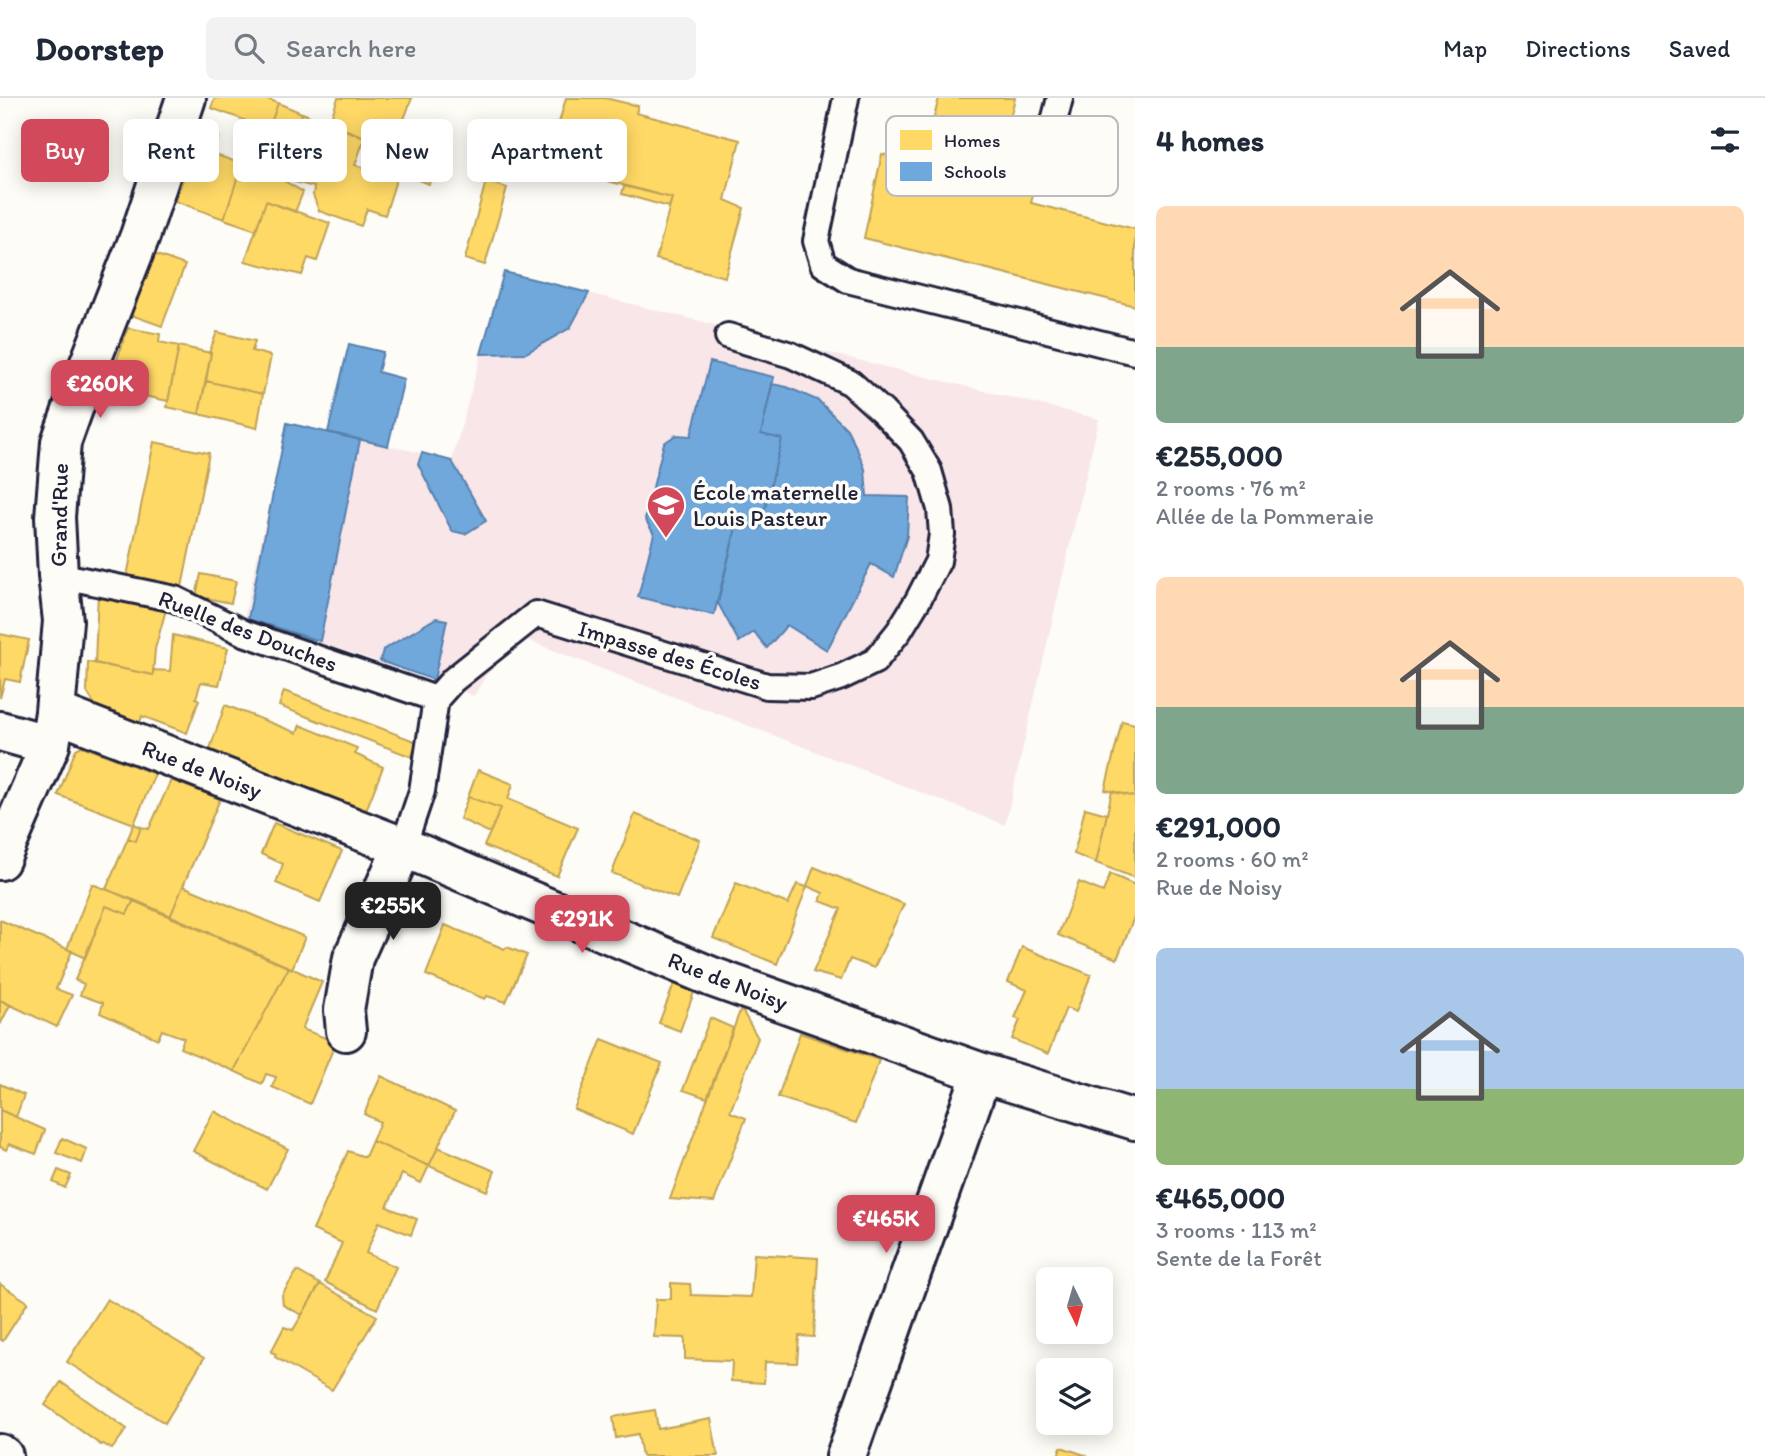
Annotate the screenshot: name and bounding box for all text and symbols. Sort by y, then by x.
search box [206,17,696,80]
text: Doorstep [35,29,164,68]
icon: search [230,29,268,67]
text: Search here [286,32,416,64]
text: Map [1443,34,1487,63]
text: Directions [1525,34,1631,63]
text: Saved [1669,34,1730,63]
legend [886,116,1118,196]
chip: Buy [21,119,109,182]
chip: Rent [123,119,219,182]
chip: Filters [233,119,347,182]
chip: New [361,119,453,182]
chip: Apartment [467,119,627,182]
icon: filters [1706,121,1744,159]
text: 4 homes [1156,122,1264,159]
text: Homes [944,129,1000,152]
text: Schools [944,160,1007,183]
icon: home [1387,251,1513,377]
pin: €260K [51,360,149,420]
text: €260K [67,369,133,397]
text: €255,000 [1156,437,1283,474]
street label: Grand'Rue [44,463,74,567]
text: 2 rooms · 76 m² [1156,474,1306,502]
place label: École maternelle Louis Pasteur [693,478,859,532]
school or university icon: École maternelle Louis Pasteur [645,484,687,539]
text: Allée de la Pommeraie [1156,502,1374,530]
street label: Ruelle des Douches [155,584,341,678]
street label: Impasse des Écoles [575,614,765,696]
icon: home [1387,622,1513,748]
street label: Rue de Noisy [138,733,266,805]
text: €291,000 [1156,808,1281,845]
text: 2 rooms · 60 m² [1156,845,1309,873]
text: Rue de Noisy [1156,873,1282,901]
pin: €255K [344,882,442,942]
text: €255K [361,891,425,919]
pin: €291K [533,896,631,955]
text: €291K [551,904,613,932]
street label: Rue de Noisy [664,945,792,1017]
icon: home [1387,993,1513,1119]
text: €465,000 [1156,1179,1285,1216]
pin: €465K [837,1196,935,1255]
text: €465K [853,1204,919,1232]
text: 3 rooms · 113 m² [1156,1216,1317,1244]
text: Sente de la Forêt [1156,1244,1322,1272]
north arrow [1036,1267,1113,1344]
map controls [1036,1267,1113,1435]
button: layers [1036,1358,1113,1435]

